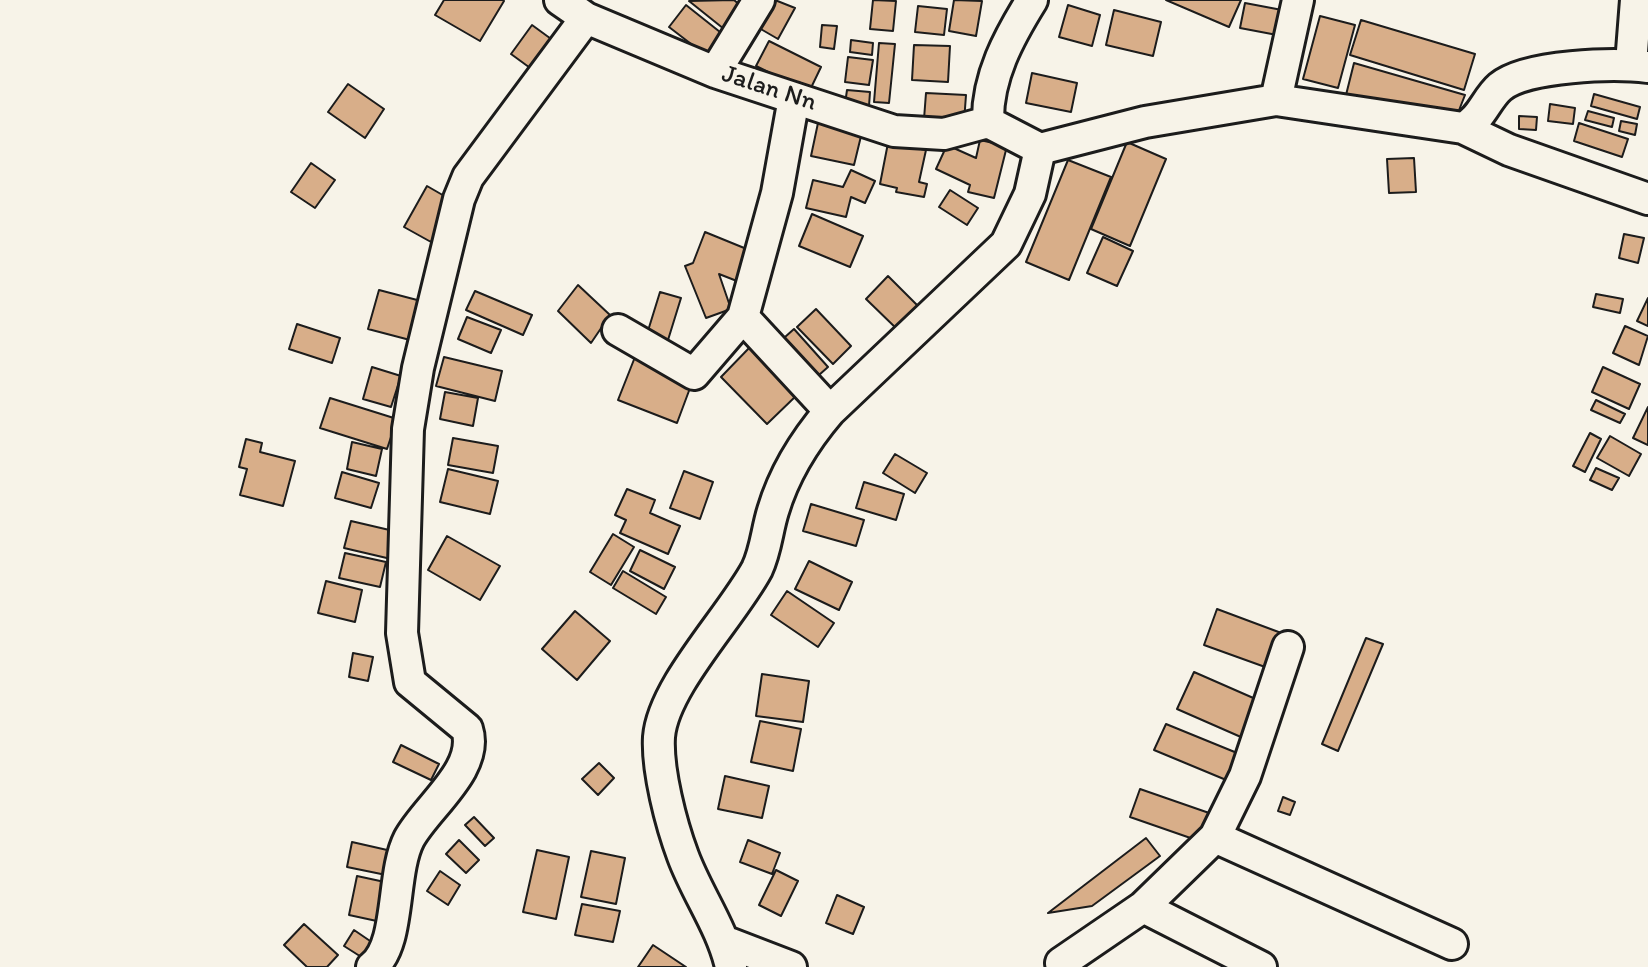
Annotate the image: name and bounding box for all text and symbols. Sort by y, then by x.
street label: Jalan Nn [718,59,820,119]

